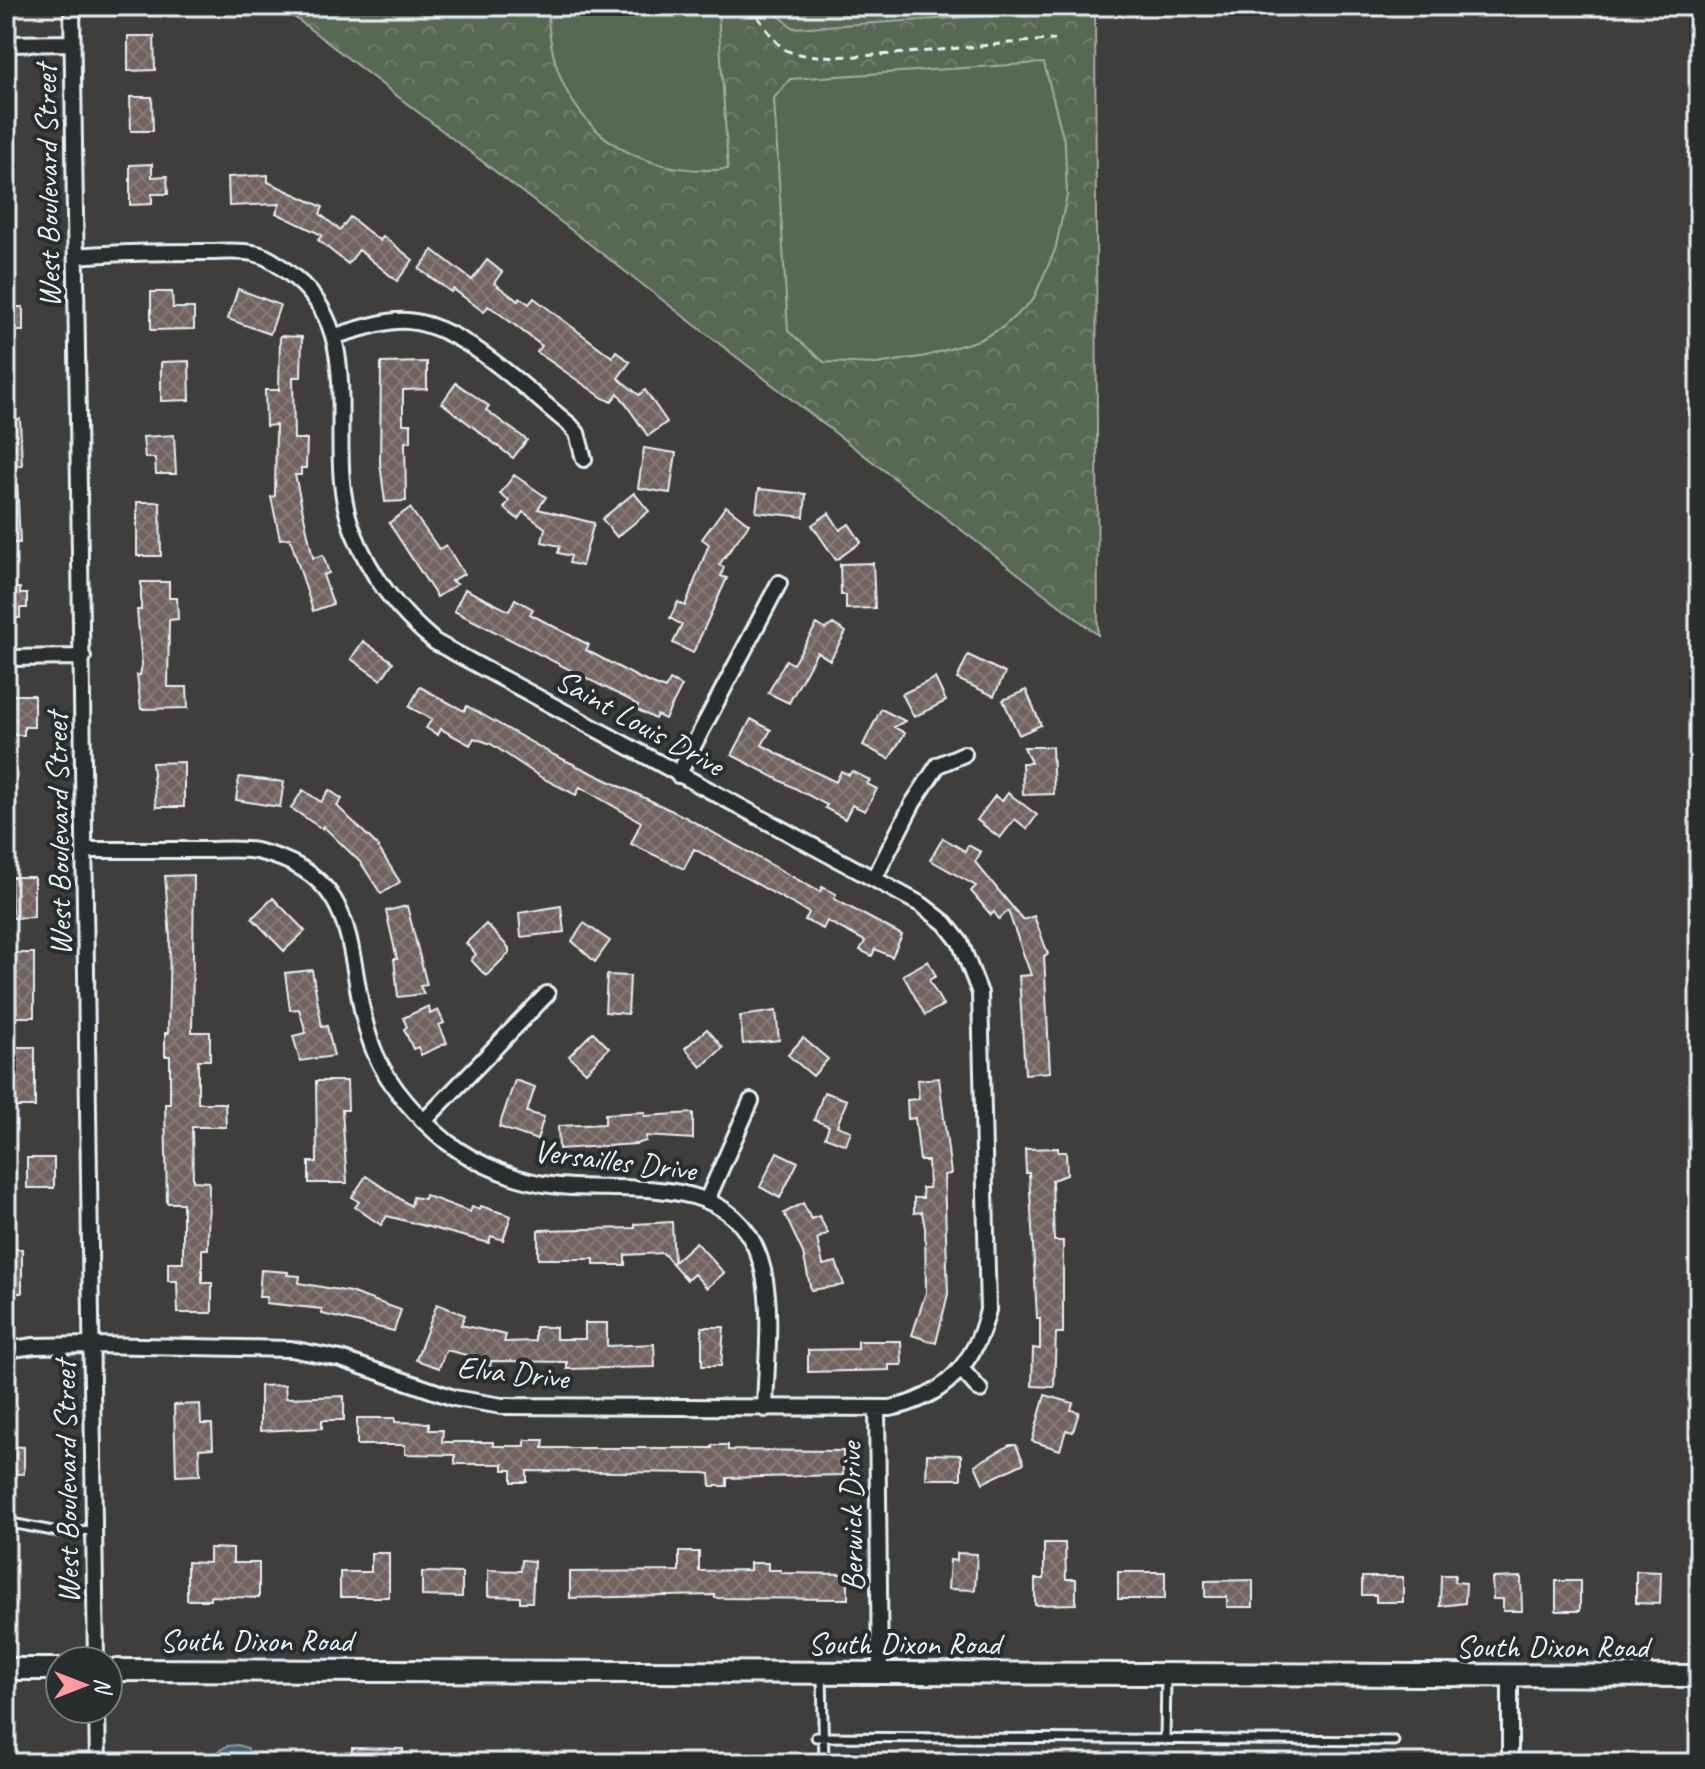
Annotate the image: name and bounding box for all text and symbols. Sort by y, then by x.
street label: West Boulevard Street [25,60,70,308]
street label: Saint Louis Drive [548,659,733,787]
street label: West Boulevard Street [36,708,81,956]
street label: Versailles Drive [531,1130,701,1191]
street label: Elva Drive [455,1346,573,1399]
street label: West Boulevard Street [44,1356,89,1604]
street label: Berwick Drive [830,1439,873,1592]
street label: South Dixon Road [160,1620,358,1661]
street label: South Dixon Road [808,1623,1006,1664]
street label: South Dixon Road [1456,1626,1654,1667]
north arrow [44,1645,124,1725]
text: N [89,1678,117,1695]

